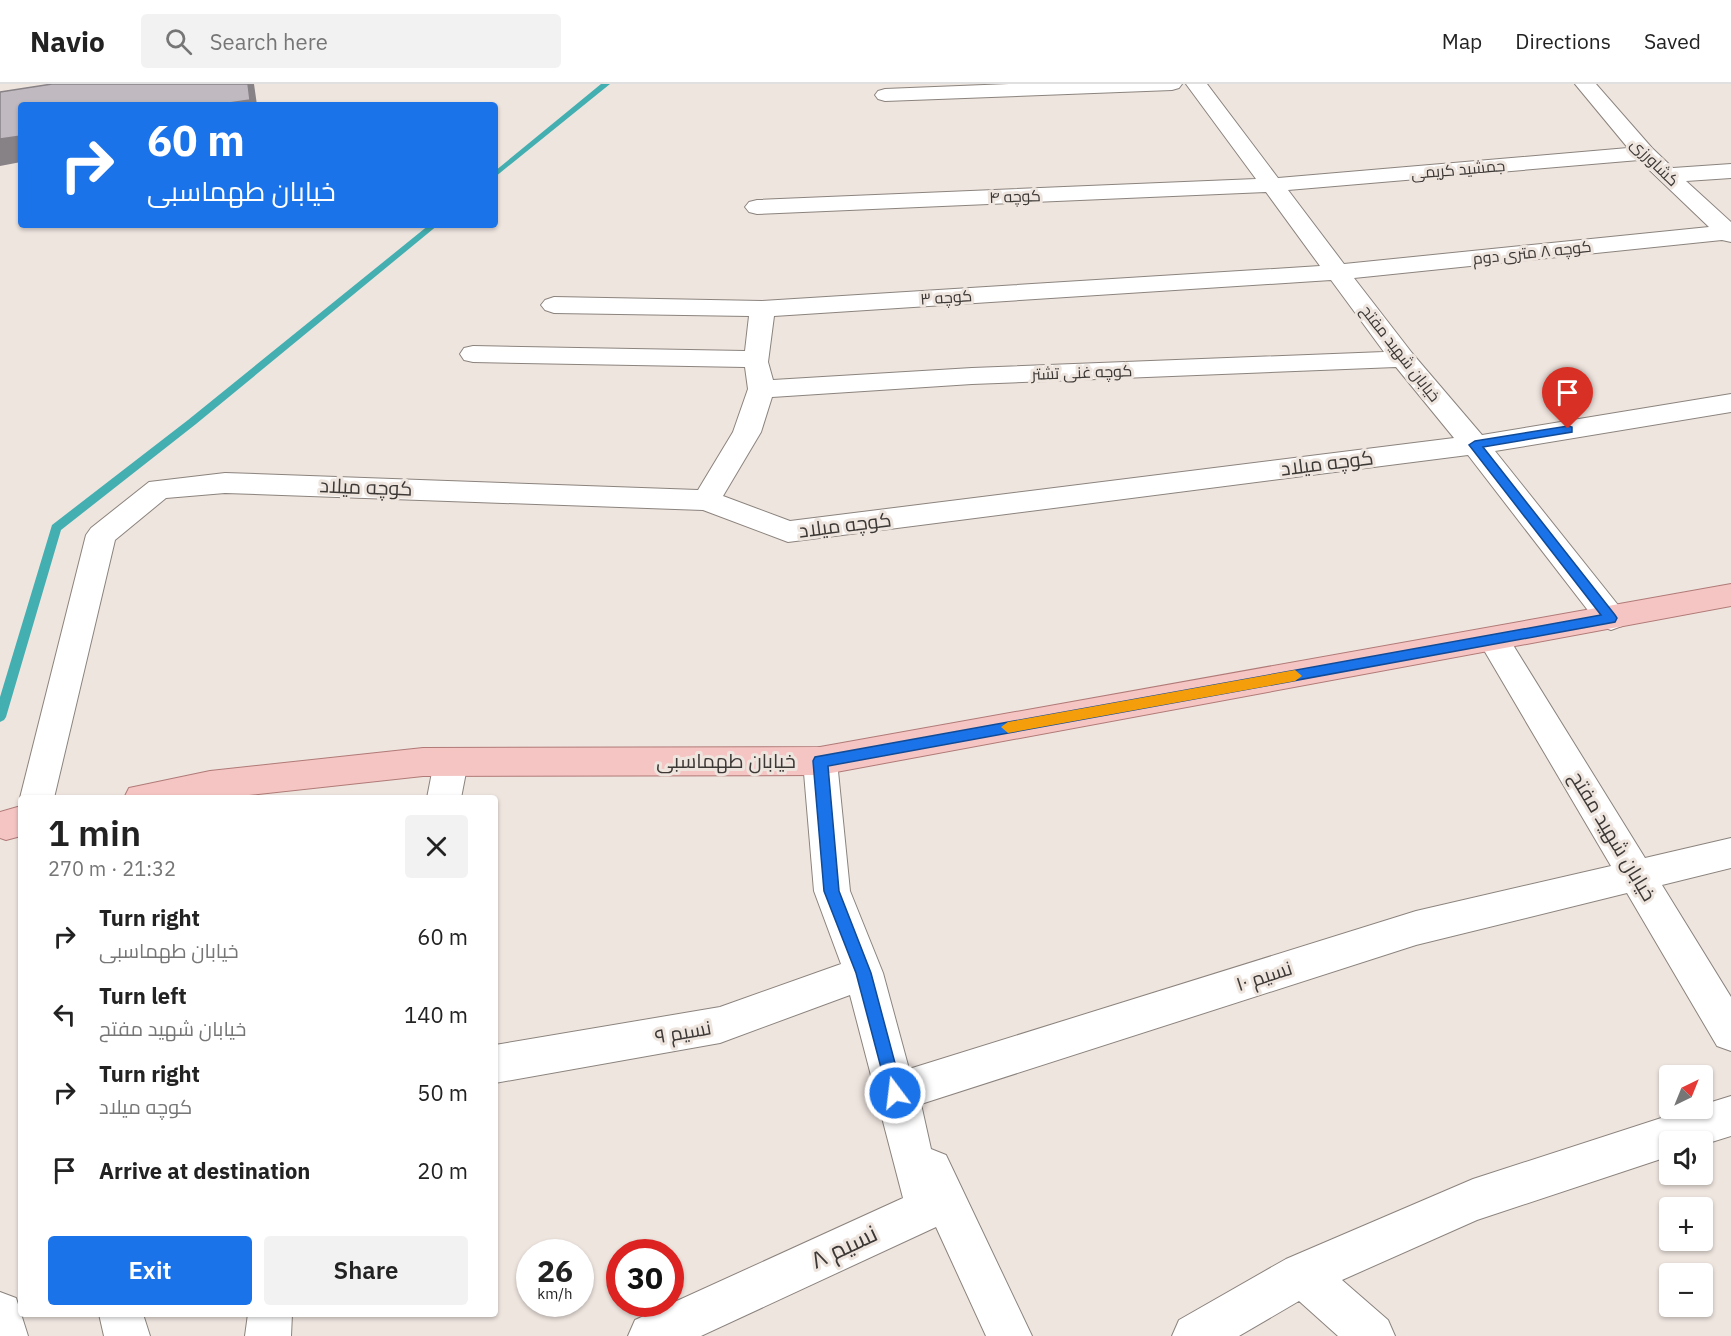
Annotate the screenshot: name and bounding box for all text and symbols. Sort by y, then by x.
search box [141,14,561,68]
text: Navio [30,23,105,60]
icon: search [162,25,195,58]
text: Search here [210,27,328,56]
text: Map [1442,27,1482,55]
text: Directions [1515,27,1611,55]
text: Saved [1644,27,1701,55]
text: 60 m [147,113,245,168]
icon: right [48,126,126,204]
street label: کشاورزی [1626,134,1683,191]
street label: جمشید کریمی [1410,155,1506,184]
text: خیابان طهماسبی [147,173,336,208]
street label: کوچه ۴ [989,185,1041,209]
street label: کوچه ۸ متری دوم [1472,236,1593,270]
street label: کوچه ۳ [919,285,973,311]
street label: خیابان شهید مفتح [1355,300,1445,407]
street label: کوچه غنی تشتر [1030,360,1133,386]
pin [1542,367,1593,429]
icon: arrive [1551,376,1584,409]
street label: کوچه میلاد [1279,443,1375,482]
street label: کوچه میلاد [319,471,413,502]
street label: کوچه میلاد [797,505,893,544]
street label: خیابان طهماسبی [656,747,796,774]
street label: خیابان شهید مفتح [1563,766,1663,906]
text: 1 min [48,809,141,856]
button: close [405,815,468,878]
text: 270 m · 21:32 [48,855,176,882]
text: Turn right [99,903,200,932]
icon: right [48,920,81,953]
text: 60 m [417,922,468,951]
text: خیابان طهماسبی [99,937,239,964]
street label: نسیم ۱۰ [1232,954,1296,998]
text: Turn left [99,981,187,1010]
icon: left [48,998,81,1031]
text: 140 m [404,1000,468,1029]
street label: نسیم ۹ [653,1013,713,1051]
text: خیابان شهید مفتح [99,1015,246,1042]
text: Turn right [99,1059,200,1088]
position arrow [863,1061,927,1125]
north arrow [1659,1065,1713,1119]
map controls [1659,1065,1713,1317]
icon: right [48,1076,81,1109]
text: 50 m [417,1078,468,1107]
text: کوچه میلاد [99,1093,192,1120]
button: sound [1659,1131,1713,1185]
icon: arrive [48,1154,81,1187]
text: Arrive at destination [99,1156,310,1185]
text: 20 m [417,1156,468,1185]
button: + [1659,1197,1713,1251]
street label: نسیم ۸ [805,1217,883,1276]
button: Exit [48,1236,252,1305]
button: Share [264,1236,468,1305]
speed limit sign: 30 [606,1239,684,1317]
text: 26 [537,1251,573,1290]
button: − [1659,1263,1713,1317]
text: km/h [537,1284,573,1303]

